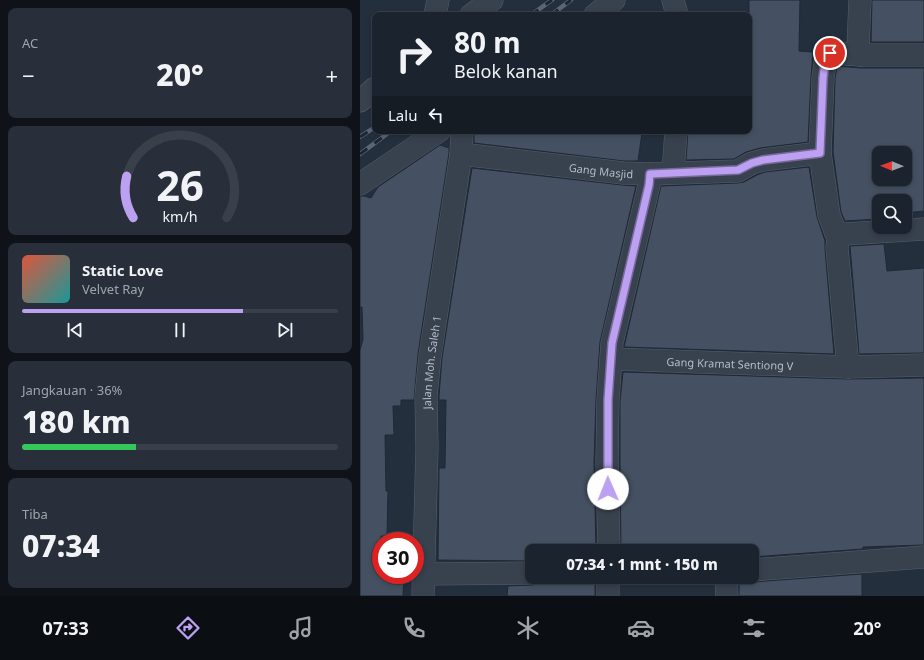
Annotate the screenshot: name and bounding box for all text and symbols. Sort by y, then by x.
text: 80 m [454,23,521,61]
icon: right [388,28,440,80]
text: AC [22,34,38,52]
pin [813,36,847,70]
icon: arrive [819,42,841,64]
text: 20° [156,54,204,95]
text: Belok kanan [454,59,558,83]
text: − [22,60,35,90]
text: + [325,60,338,90]
icon: left [425,104,447,126]
text: Lalu [388,105,417,125]
north arrow [872,146,912,186]
map controls [872,146,912,234]
text: 26 [156,157,204,213]
street label: Gang Masjid [568,159,633,181]
button: search [872,194,912,234]
text: km/h [162,207,198,226]
text: Static Love [82,260,163,280]
text: Velvet Ray [82,280,144,298]
street label: Jalan Moh. Saleh 1 [418,314,444,410]
icon: previous [64,319,86,341]
icon: pause [169,319,191,341]
icon: next [274,319,296,341]
street label: Gang Kramat Sentiong V [666,353,794,373]
text: Jangkauan · 36% [22,381,122,399]
text: 180 km [22,401,131,442]
position arrow [587,468,629,510]
text: Tiba [22,505,48,523]
text: 07:34 [22,525,100,566]
speed limit sign: 30 [372,532,424,584]
text: 07:34 · 1 mnt · 150 m [566,554,718,574]
icon: directions [174,614,202,642]
icon: music [287,614,315,642]
icon: phone [400,614,428,642]
icon: climate [514,614,542,642]
icon: car [627,614,655,642]
icon: filters [740,614,768,642]
text: 07:33 [43,616,89,640]
text: 20° [853,616,881,640]

